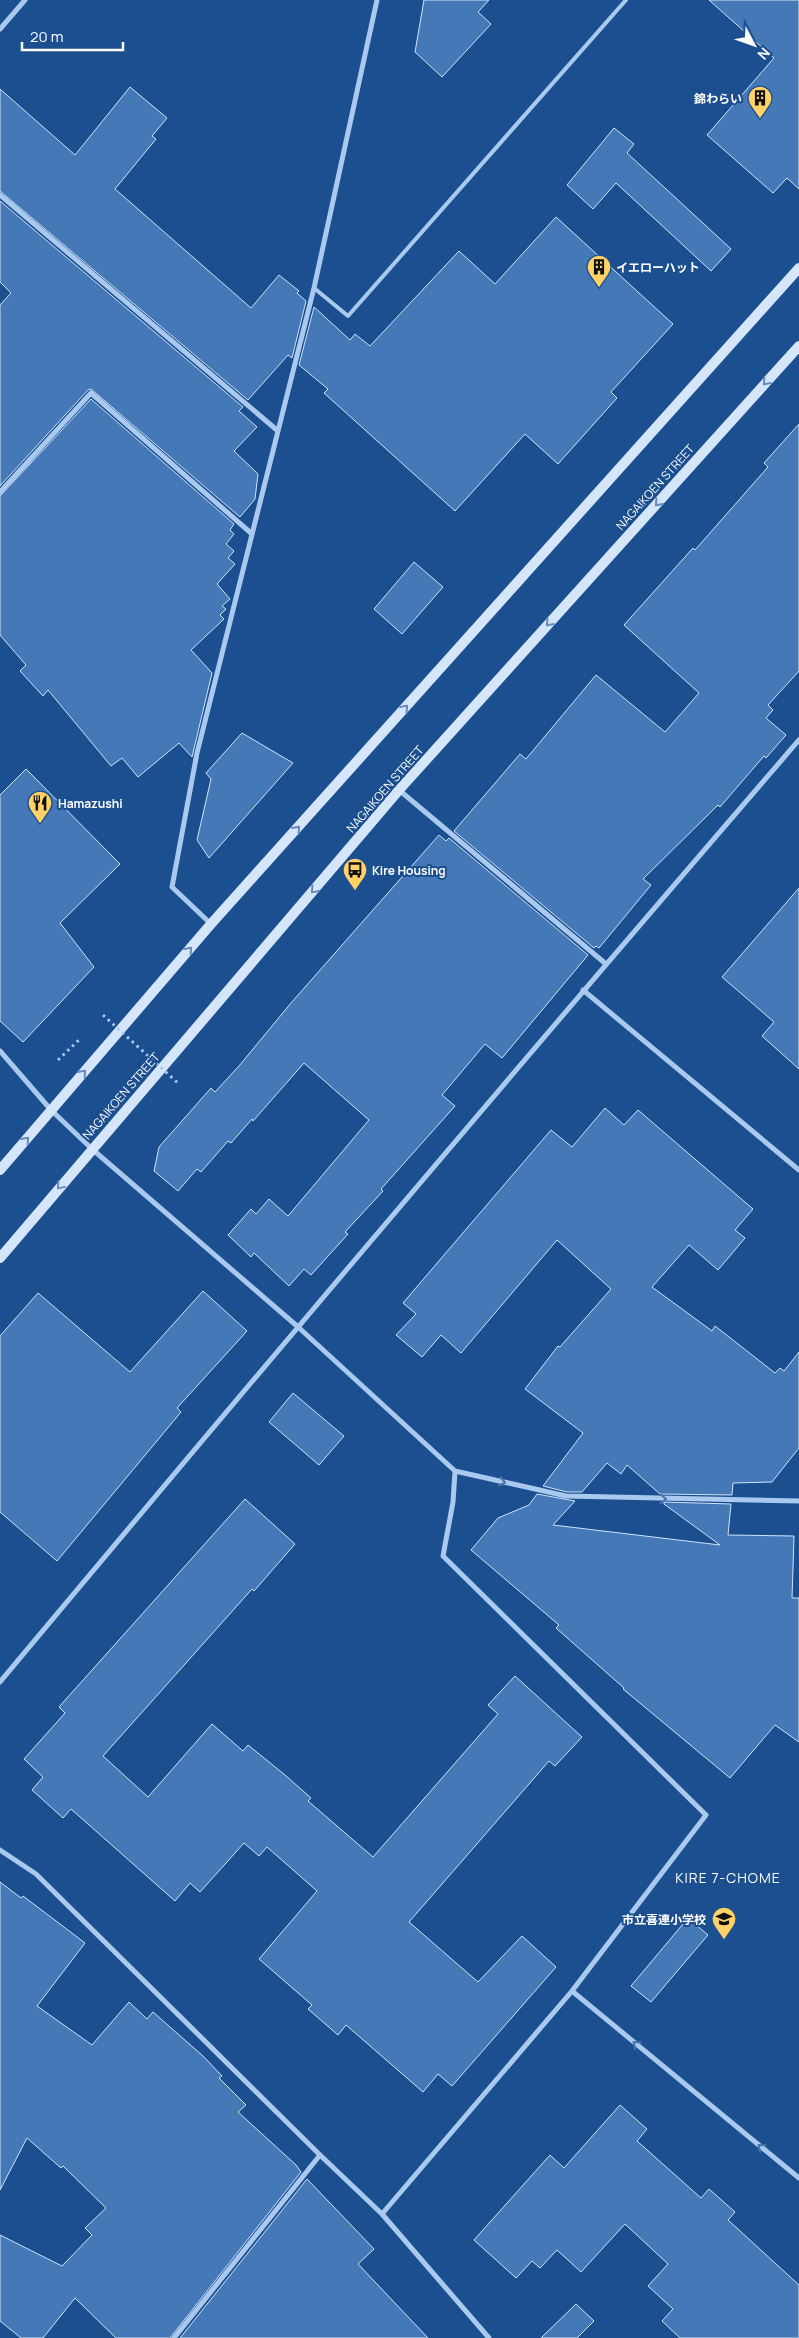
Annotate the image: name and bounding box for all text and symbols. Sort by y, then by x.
scale bar [22,20,124,52]
north arrow [729,20,779,70]
text: 20 m [30,26,63,47]
text: N [754,44,775,64]
building icon: 錦わらい [747,85,773,119]
place label: 錦わらい [693,90,742,107]
building icon: イエローハット [586,254,612,288]
place label: イエローハット [616,259,700,276]
one-way arrow [763,376,772,385]
street label: NAGAIKOEN STREET [612,440,699,534]
one-way arrow [655,497,664,506]
one-way arrow [546,618,555,627]
one-way arrow [399,704,408,713]
street label: NAGAIKOEN STREET [342,741,428,836]
restaurant icon: Hamazushi [27,790,53,824]
place label: Hamazushi [58,795,123,812]
one-way arrow [291,825,300,834]
bus stop icon: Kire Housing [342,857,368,891]
place label: Kire Housing [372,862,446,879]
one-way arrow [311,884,320,893]
one-way arrow [183,947,191,956]
street label: NAGAIKOEN STREET [78,1048,164,1143]
one-way arrow [77,1070,86,1079]
one-way arrow [20,1137,29,1146]
one-way arrow [58,1180,66,1189]
one-way arrow [498,1476,507,1487]
one-way arrow [660,1493,668,1504]
district label: KIRE 7-CHOME [675,1868,781,1887]
school or university icon: 市立喜連小学校 [711,1906,737,1940]
place label: 市立喜連小学校 [622,1911,706,1928]
one-way arrow [633,2041,642,2049]
one-way arrow [758,2144,767,2153]

